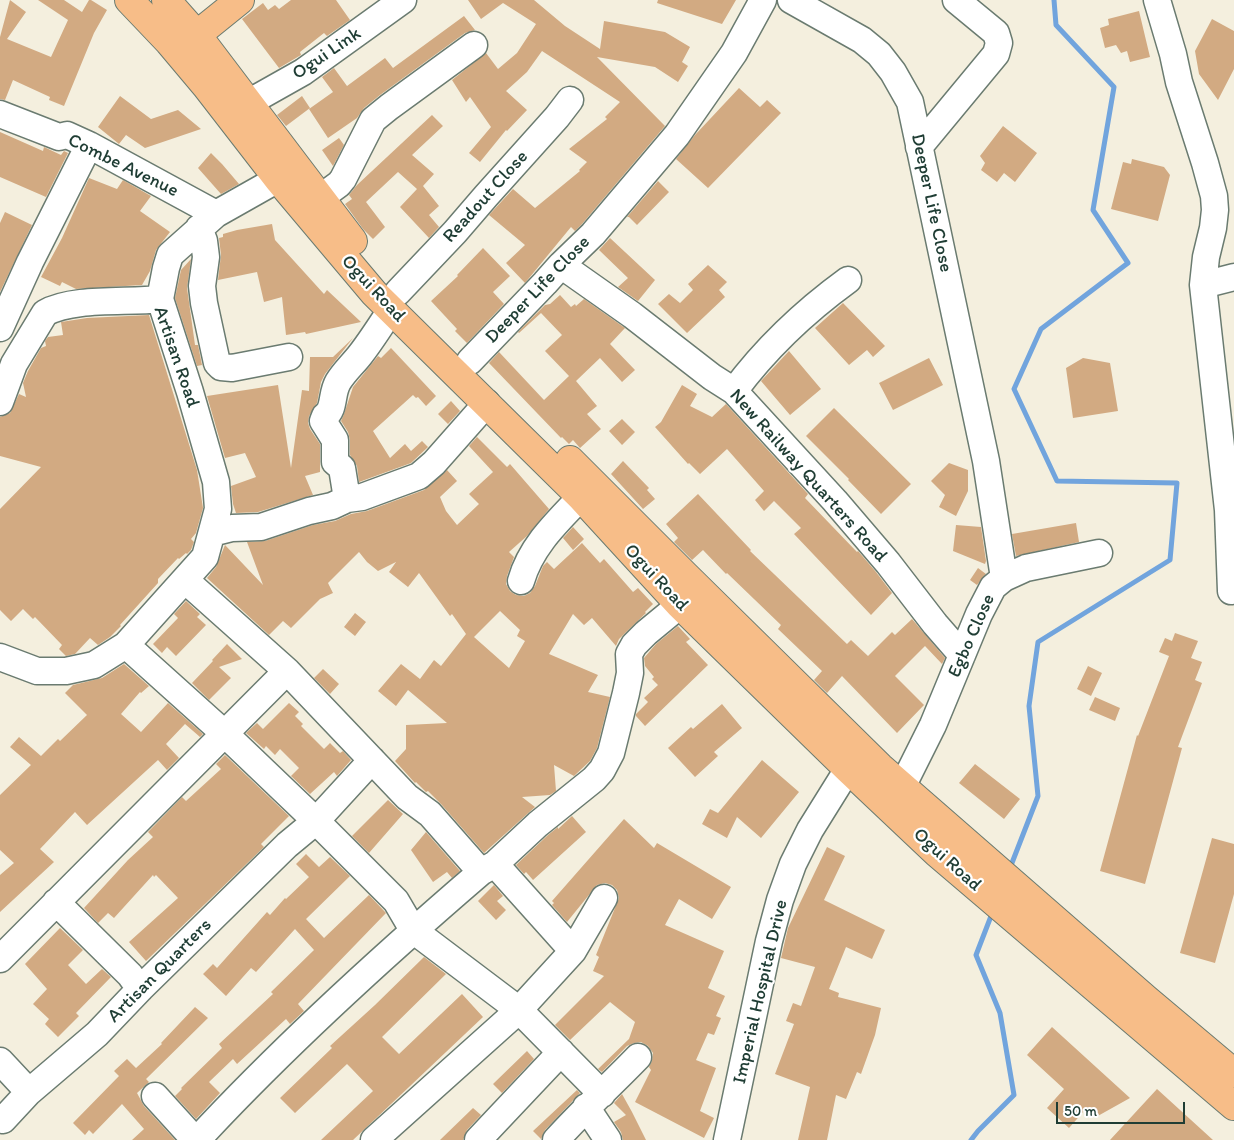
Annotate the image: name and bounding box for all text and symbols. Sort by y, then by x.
street label: Ogui Link [288,23,366,85]
street label: Combe Avenue [64,129,182,203]
street label: Deeper Life Close [905,132,957,274]
street label: Readout Close [439,146,533,248]
street label: Deeper Life Close [481,231,595,349]
street label: Ogui Road [336,250,410,328]
street label: Artisan Road [148,303,204,411]
street label: New Railway Quarters Road [724,385,892,567]
street label: Ogui Road [619,539,693,617]
street label: Egbo Close [944,591,1000,681]
street label: Ogui Road [908,823,986,897]
street label: Imperial Hospital Drive [729,898,793,1086]
street label: Artisan Quarters [103,914,217,1028]
scale bar [1059,1092,1188,1124]
text: 50 m [1064,1102,1097,1120]

